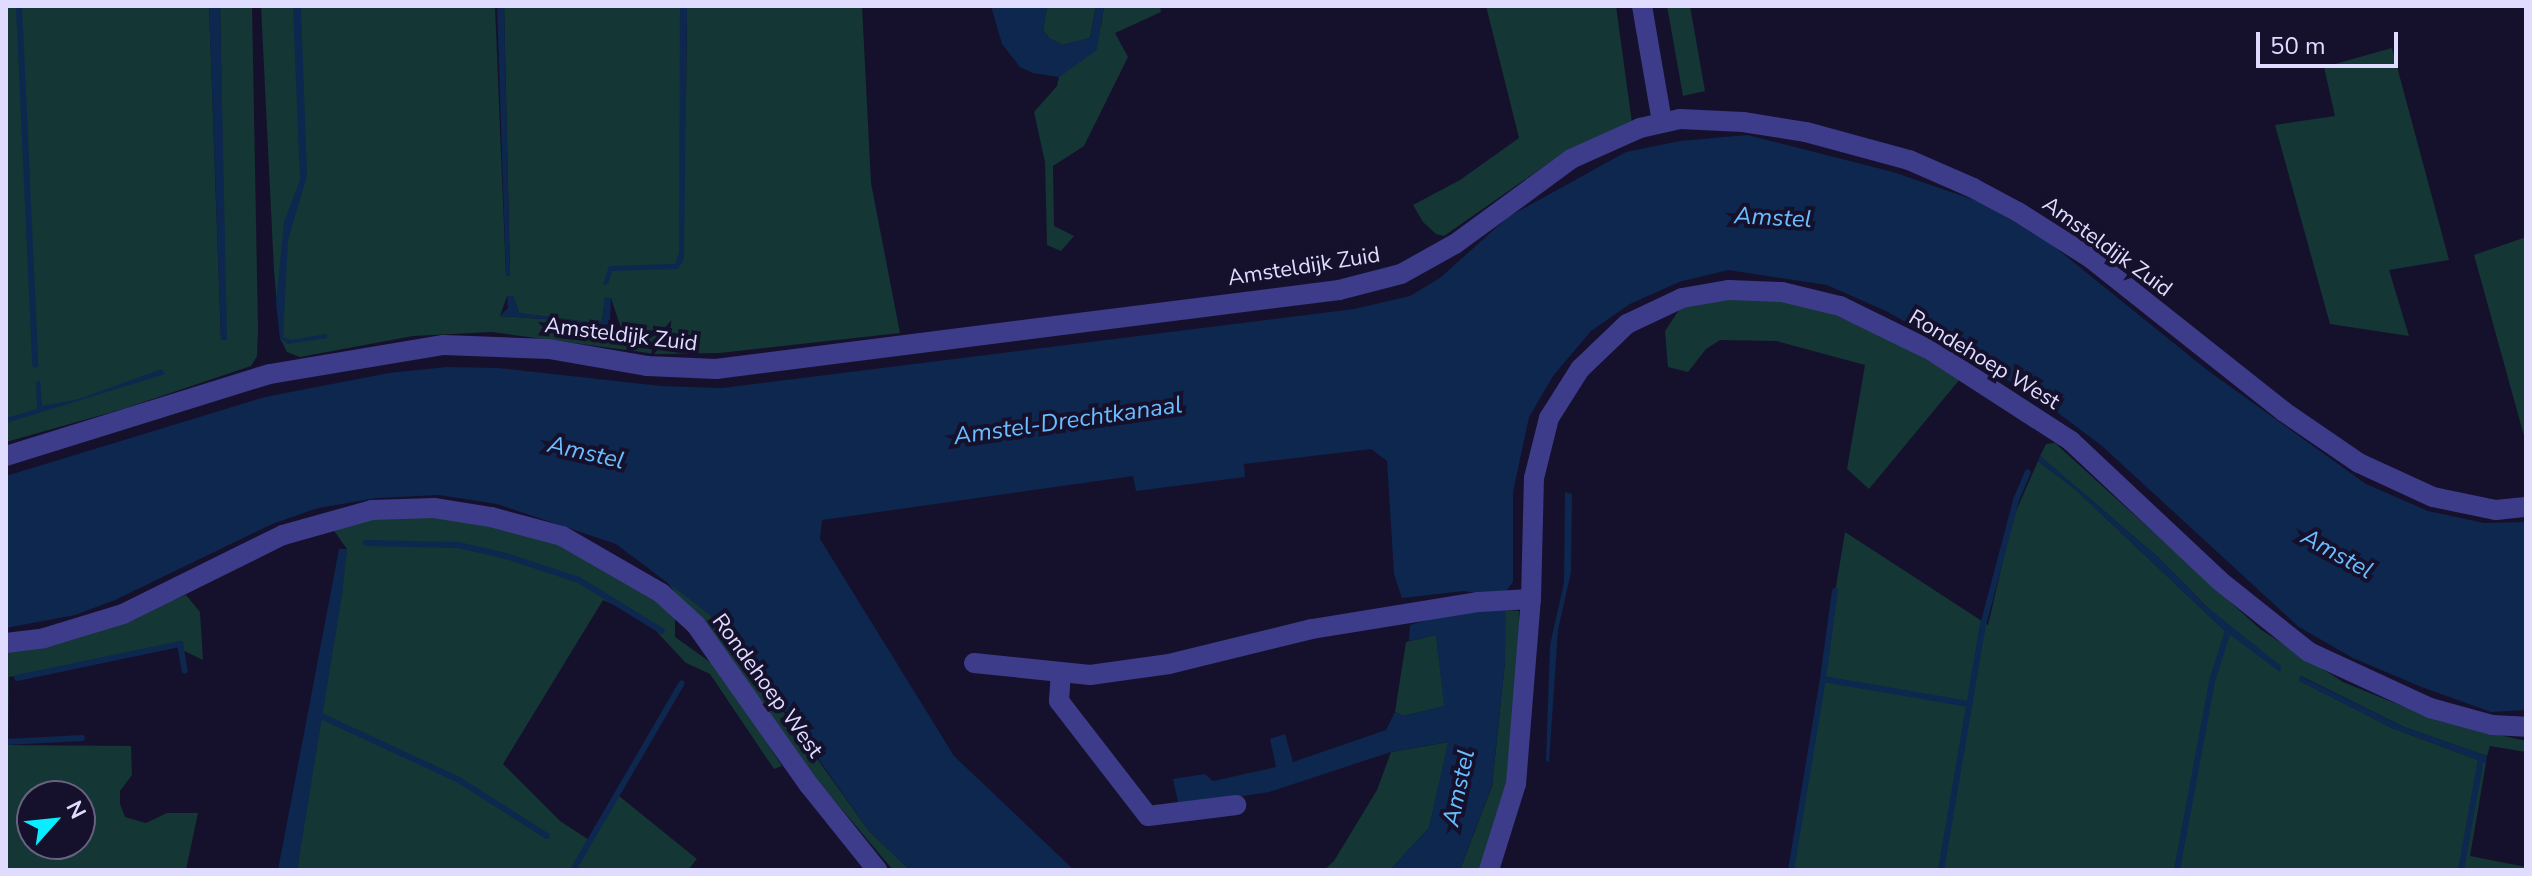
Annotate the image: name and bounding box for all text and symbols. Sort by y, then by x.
scale bar [2260,16,2402,66]
text: 50 m [2270,30,2326,62]
street label: Amsteldijk Zuid [2037,191,2177,303]
water label: Amstel [1733,202,1813,234]
street label: Amsteldijk Zuid [1226,242,1382,292]
street label: Rondehoep West [1904,305,2064,415]
street label: Amsteldijk Zuid [543,313,699,357]
water label: Amstel-Drechtkanaal [952,391,1184,451]
water label: Amstel [545,430,627,476]
water label: Amstel [2296,523,2378,585]
street label: Rondehoep West [706,609,828,763]
water label: Amstel [1437,747,1481,829]
north arrow [16,780,96,860]
text: N [58,796,93,824]

